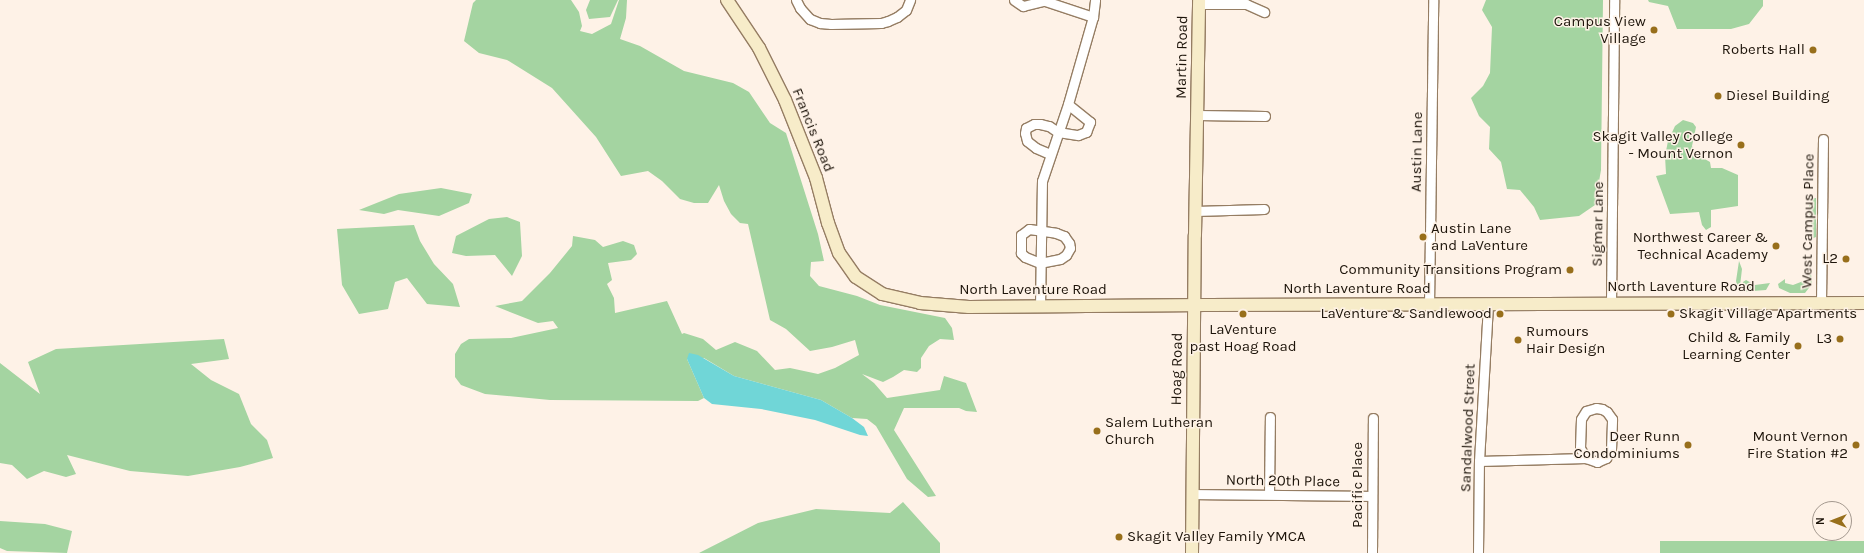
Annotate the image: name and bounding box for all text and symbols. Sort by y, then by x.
place label: Campus View Village [1554,12,1646,47]
street label: Martin Road [1172,15,1192,99]
marker: Campus View Village [1649,25,1659,35]
place label: Roberts Hall [1722,41,1805,59]
marker: Roberts Hall [1808,45,1818,55]
street label: Francis Road [788,85,838,175]
place label: Diesel Building [1726,87,1829,105]
marker: Diesel Building [1713,91,1723,101]
street label: Austin Lane [1407,112,1427,192]
place label: Skagit Valley College - Mount Vernon [1593,127,1733,162]
marker: Skagit Valley College - Mount Vernon [1736,140,1746,150]
street label: West Campus Place [1798,154,1818,288]
street label: Sigmar Lane [1588,181,1608,267]
place label: Austin Lane and LaVenture [1431,219,1528,254]
place label: Northwest Career & Technical Academy [1633,228,1768,263]
marker: Austin Lane and LaVenture [1418,232,1428,242]
marker: Northwest Career & Technical Academy [1771,241,1781,251]
place label: L2 [1822,250,1838,268]
marker: L2 [1841,254,1851,264]
place label: Community Transitions Program [1339,261,1562,279]
marker: Community Transitions Program [1565,265,1575,275]
street label: North Laventure Road [1607,278,1755,296]
street label: North Laventure Road [1283,280,1431,298]
street label: North Laventure Road [959,281,1107,299]
place label: LaVenture & Sandlewood [1321,305,1492,323]
place label: Skagit Village Apartments [1679,305,1857,323]
marker: LaVenture past Hoag Road [1238,309,1248,319]
marker: LaVenture & Sandlewood [1495,309,1505,319]
marker: Skagit Village Apartments [1666,309,1676,319]
place label: LaVenture past Hoag Road [1189,320,1297,355]
place label: Rumours Hair Design [1526,322,1605,357]
place label: Child & Family Learning Center [1682,328,1790,363]
place label: L3 [1816,330,1832,348]
street label: Hoag Road [1167,332,1187,406]
marker: L3 [1835,334,1845,344]
marker: Rumours Hair Design [1513,335,1523,345]
marker: Child & Family Learning Center [1793,341,1803,351]
street label: Sandalwood Street [1457,363,1479,493]
place label: Salem Lutheran Church [1105,413,1213,448]
marker: Salem Lutheran Church [1092,426,1102,436]
place label: Deer Runn Condominiums [1573,427,1680,462]
place label: Mount Vernon Fire Station #2 [1747,427,1848,462]
marker: Deer Runn Condominiums [1683,440,1693,450]
marker: Mount Vernon Fire Station #2 [1851,440,1861,450]
street label: Pacific Place [1349,442,1367,528]
street label: North 20th Place [1226,471,1340,491]
north arrow [1812,501,1852,541]
text: N [1814,517,1827,525]
place label: Skagit Valley Family YMCA [1127,528,1306,546]
marker: Skagit Valley Family YMCA [1114,532,1124,542]

